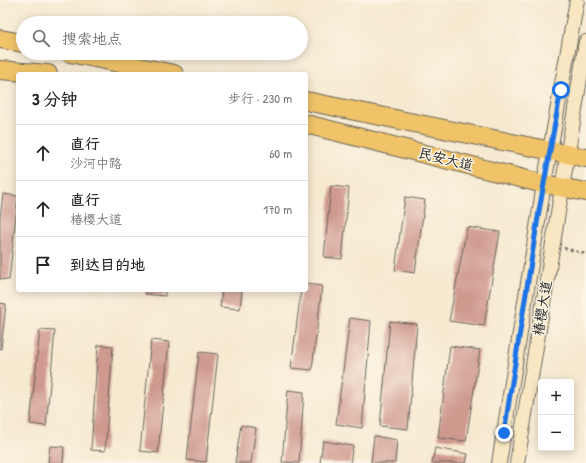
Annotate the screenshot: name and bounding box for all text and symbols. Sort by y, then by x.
search box [16,16,308,60]
icon: search [30,27,52,49]
text: 搜索地点 [62,28,122,49]
route start [552,81,570,99]
text: 3 分钟 [32,87,78,110]
text: 步行 · 230 m [228,89,292,107]
text: 直行 [70,133,100,154]
icon: ahead [32,142,54,164]
street label: 民安大道 [417,143,476,175]
text: 60 m [269,144,292,162]
text: 沙河中路 [70,154,122,172]
text: 直行 [70,189,100,210]
icon: ahead [32,198,54,220]
text: 170 m [263,200,292,218]
text: 椿樱大道 [70,210,122,228]
icon: arrive [32,254,54,276]
text: 到达目的地 [70,254,145,275]
street label: 椿樱大道 [528,279,555,337]
map controls [538,379,574,451]
button: + [538,379,574,415]
button: − [538,415,574,451]
route end [495,424,513,442]

